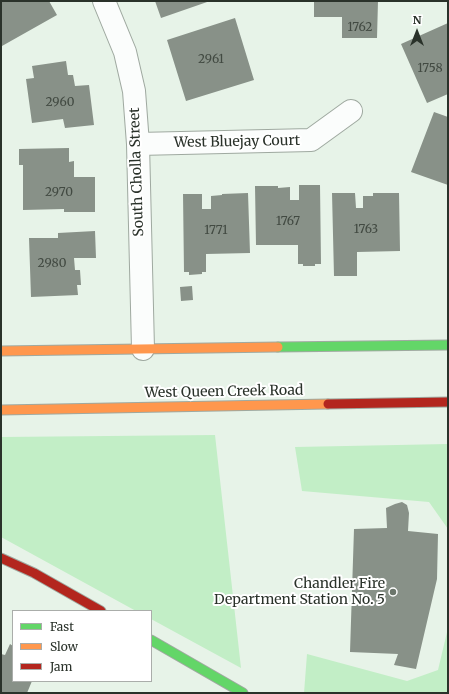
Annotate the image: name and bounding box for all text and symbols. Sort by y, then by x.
north arrow [397,12,437,52]
text: N [413,13,421,27]
house number: 1762 [348,21,372,35]
house number: 2961 [198,53,224,67]
house number: 1758 [417,62,443,76]
house number: 2960 [45,96,75,110]
street label: South Cholla Street [126,107,148,237]
street label: West Bluejay Court [174,132,300,152]
house number: 2970 [45,186,73,200]
house number: 1767 [276,215,300,229]
house number: 1763 [354,223,378,237]
house number: 1771 [204,224,228,238]
house number: 2980 [38,257,66,271]
street label: West Queen Creek Road [144,382,304,402]
place label: Chandler Fire Department Station No. 5 [214,576,385,608]
marker: Chandler Fire Department Station No. 5 [388,587,398,597]
legend [12,610,152,682]
text: Fast [50,619,74,634]
text: Slow [50,639,78,654]
text: Jam [50,659,72,674]

